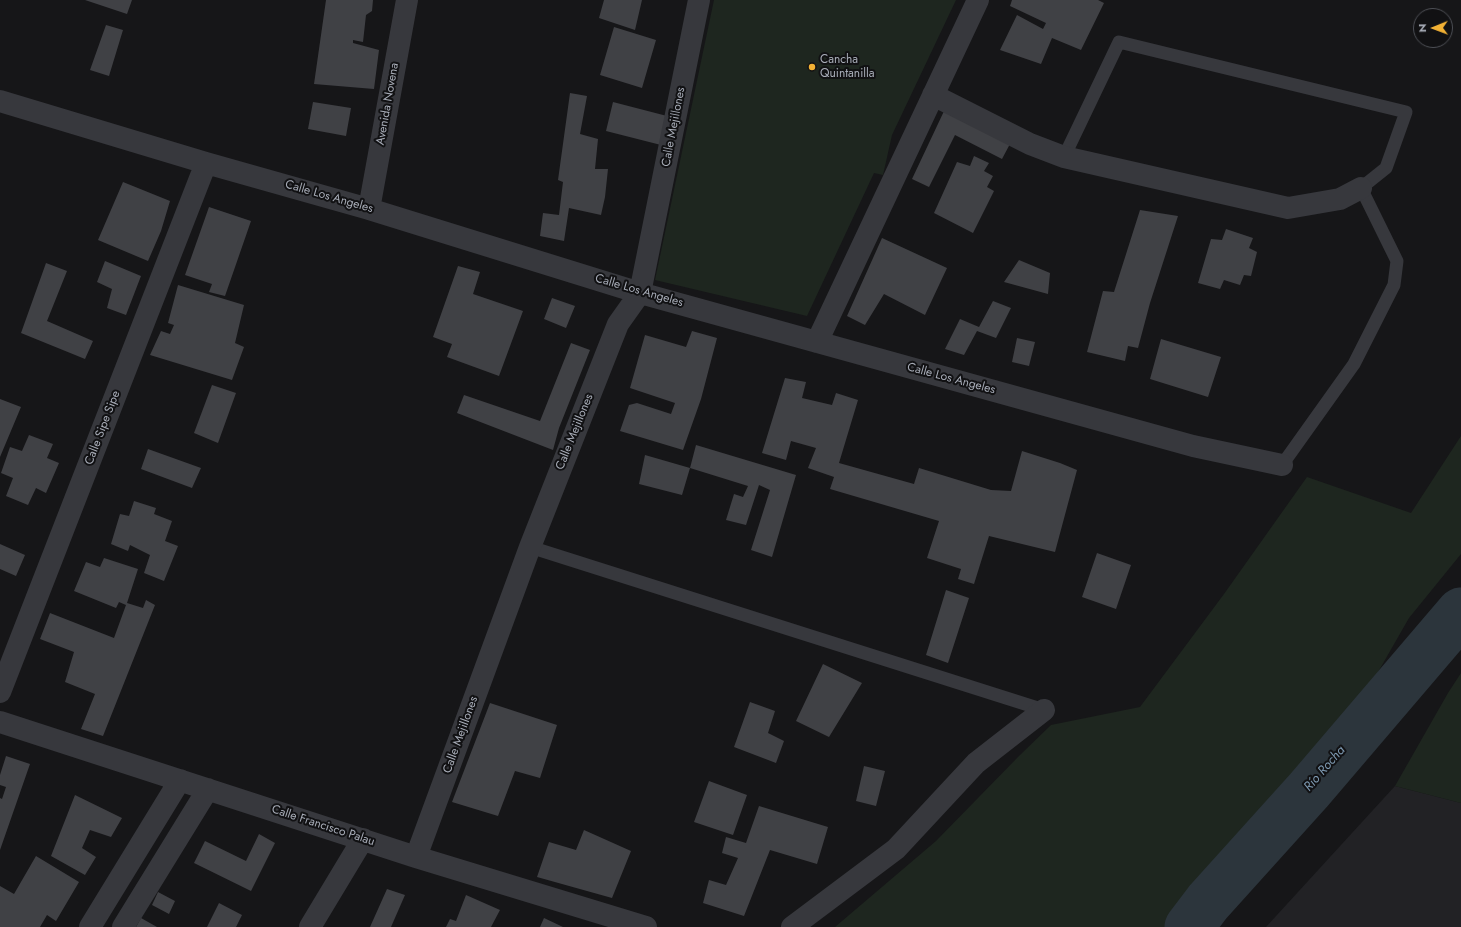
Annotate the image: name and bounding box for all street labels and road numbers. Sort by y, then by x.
street label: Avenida Novena [374,62,402,146]
street label: Calle Mejillones [659,86,689,168]
street label: Calle Los Angeles [283,178,375,216]
street label: Calle Los Angeles [593,272,685,310]
street label: Calle Los Angeles [905,360,997,398]
street label: Calle Sipe Sipe [82,389,124,467]
street label: Calle Mejillones [553,392,597,472]
street label: Calle Mejillones [440,695,482,775]
street label: Calle Francisco Palau [270,803,376,849]

